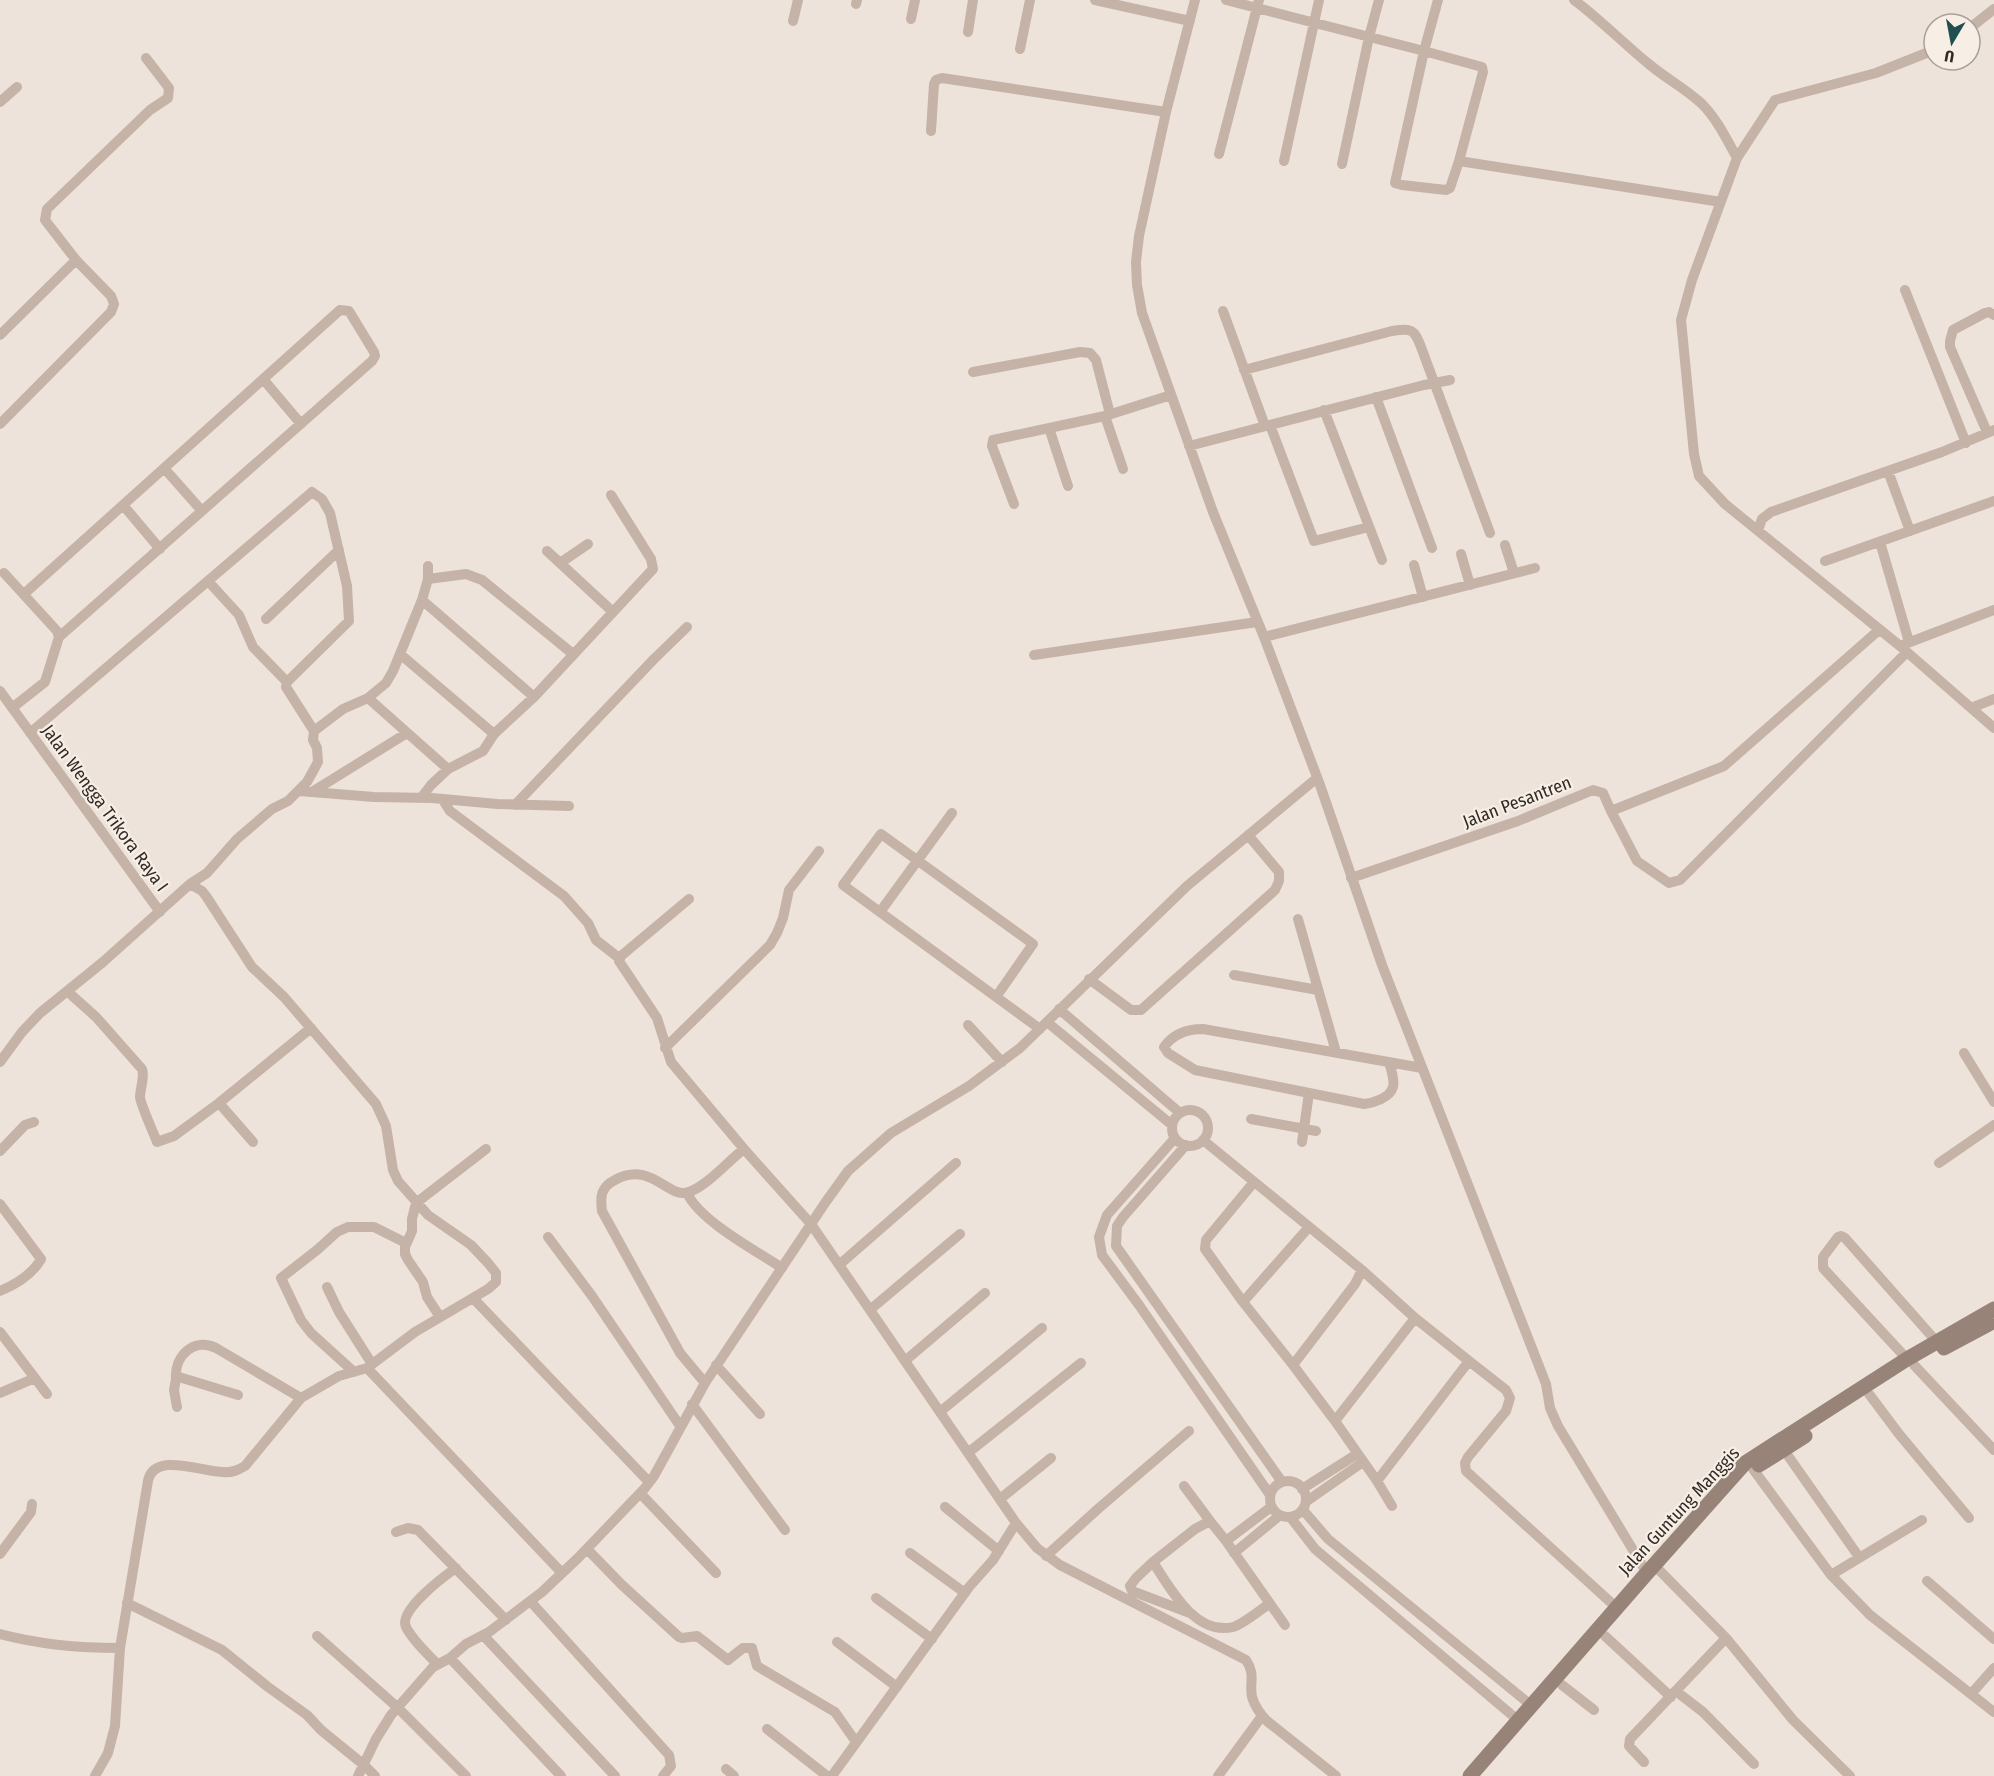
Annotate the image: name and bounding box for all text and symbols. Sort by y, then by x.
north arrow [1922,12,1982,72]
text: U [1943,46,1956,66]
street label: Jalan Wengga Trikora Raya I [37,720,173,896]
street label: Jalan Pesantren [1460,771,1574,833]
street label: Jalan Guntung Manggis [1614,1442,1744,1580]

